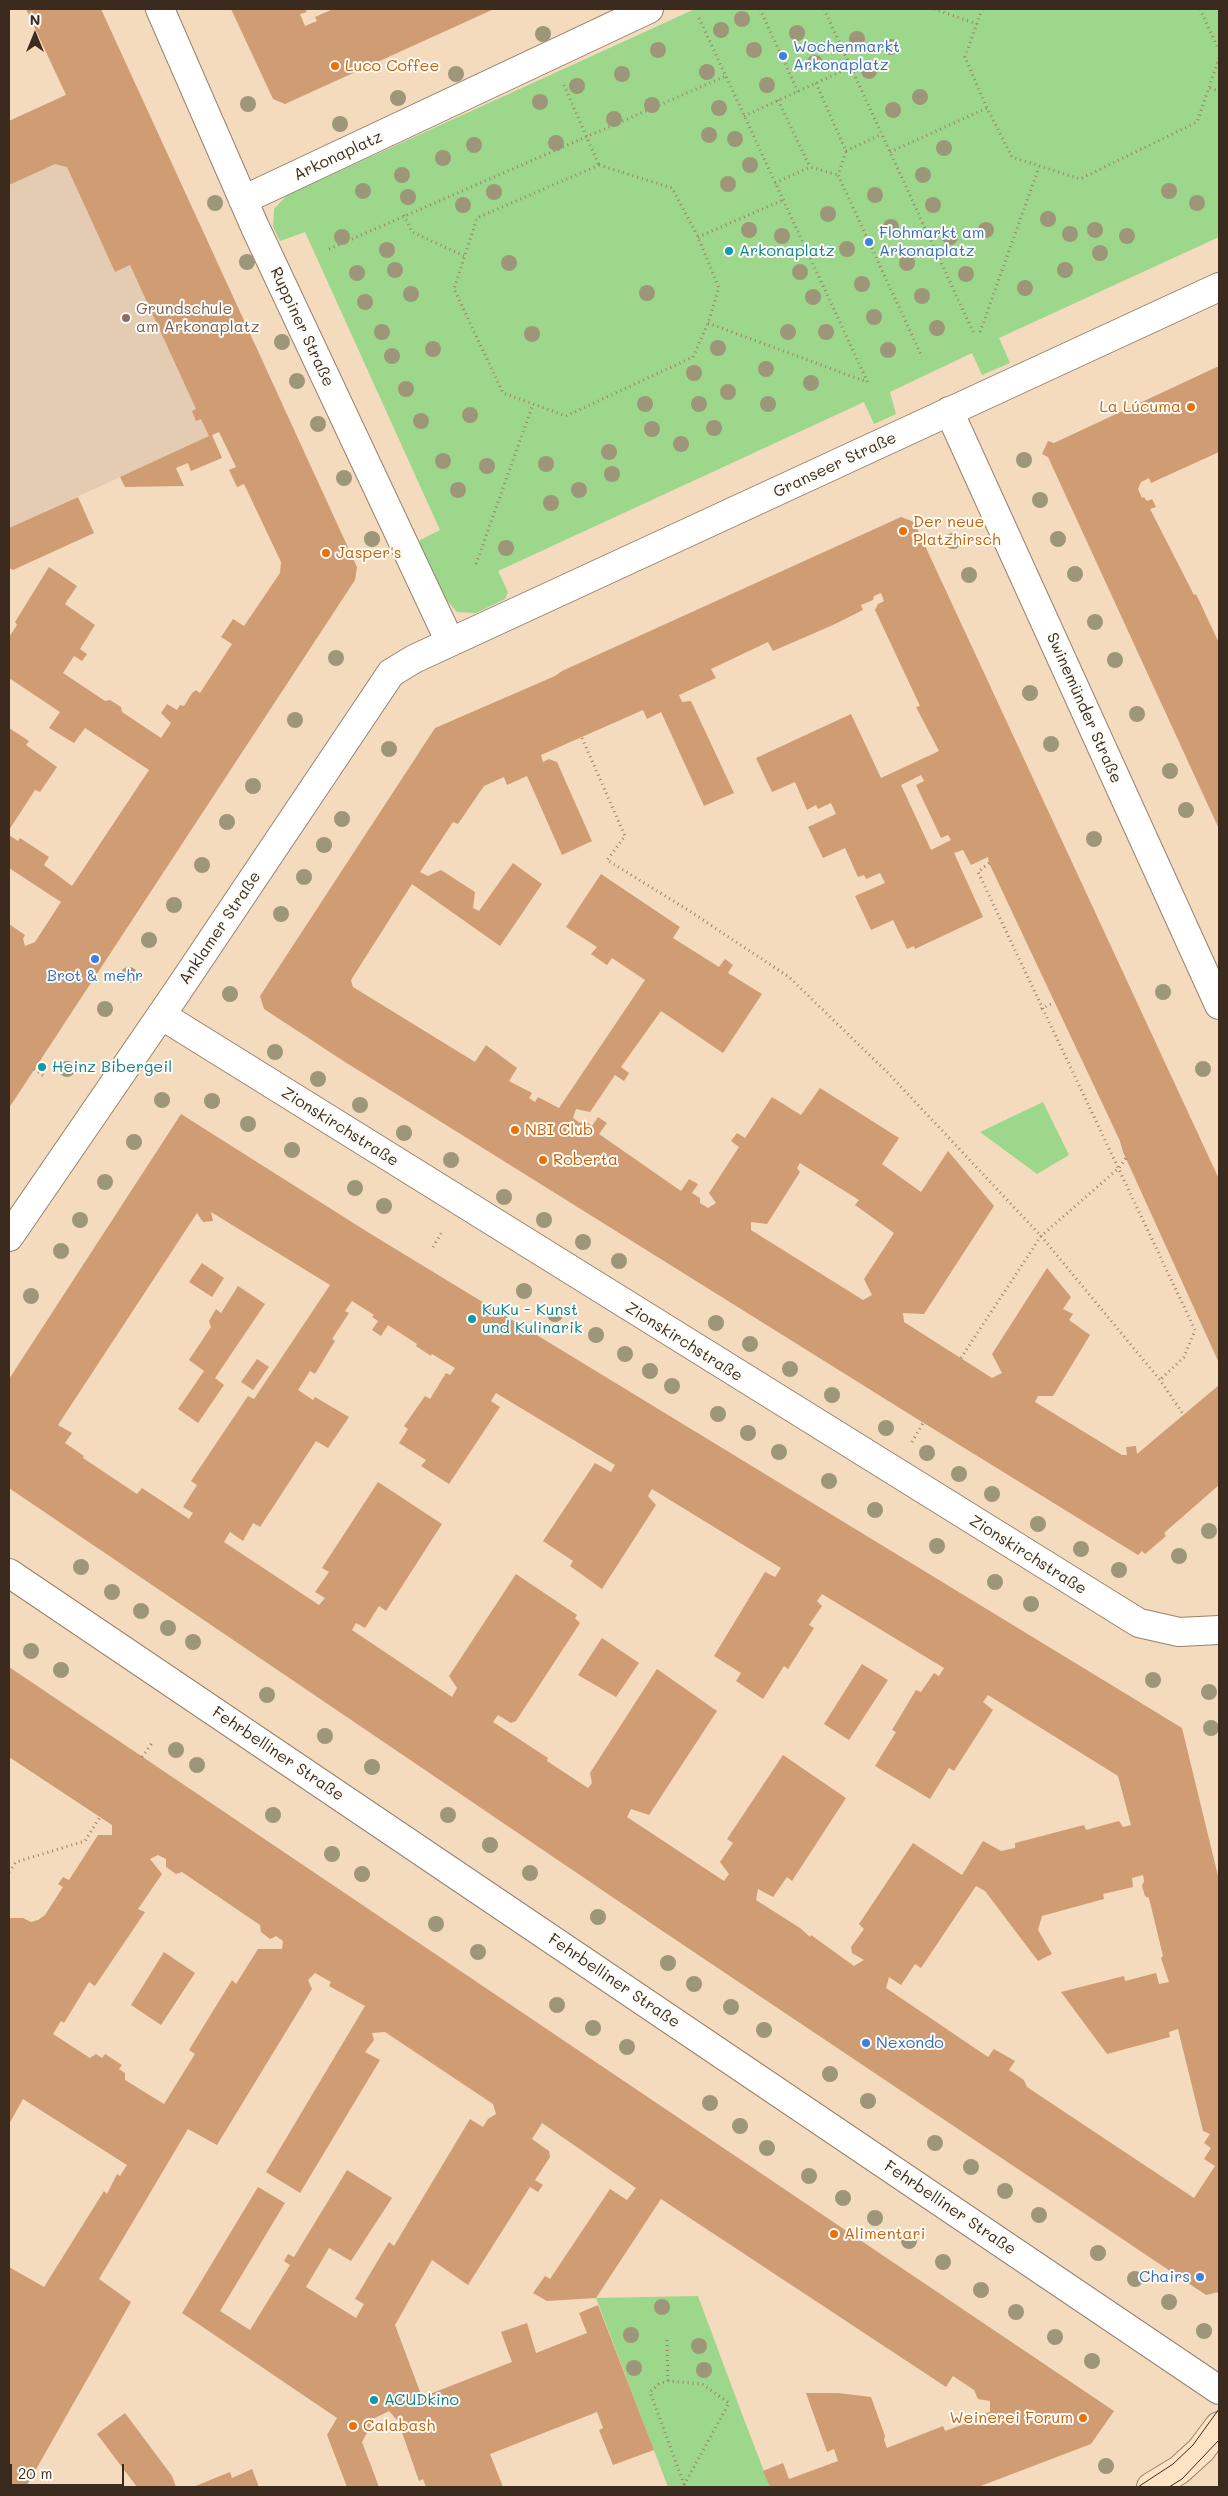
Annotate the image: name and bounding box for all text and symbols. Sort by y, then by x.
north arrow [10,10,60,60]
text: N [30,10,40,29]
place label: Wochenmarkt Arkonaplatz [793,37,900,75]
marker: Wochenmarkt Arkonaplatz [777,50,789,62]
place label: Luco Coffee [345,56,439,76]
marker: Luco Coffee [329,60,341,72]
street label: Arkonaplatz [291,127,385,185]
place label: Flohmarkt am Arkonaplatz [879,223,985,261]
marker: Flohmarkt am Arkonaplatz [863,236,875,248]
place label: Arkonaplatz [739,241,835,261]
marker: Arkonaplatz [723,245,735,257]
street label: Ruppiner Straße [266,264,338,390]
place label: Grundschule am Arkonaplatz [136,299,260,337]
marker: Grundschule am Arkonaplatz [120,312,132,324]
place label: La Lúcuma [1099,397,1181,417]
marker: La Lúcuma [1185,401,1197,413]
street label: Granseer Straße [770,428,900,502]
place label: Der neue Platzhirsch [913,512,1001,550]
marker: Der neue Platzhirsch [897,525,909,537]
place label: Jasper's [336,543,402,563]
marker: Jasper's [320,547,332,559]
street label: Swinemünder Straße [1042,630,1126,786]
street label: Anklamer Straße [175,868,265,988]
marker: Brot & mehr [89,953,101,965]
place label: Brot & mehr [47,966,143,986]
place label: Heinz Bibergeil [52,1057,172,1077]
marker: Heinz Bibergeil [36,1061,48,1073]
street label: Zionskirchstraße [278,1083,402,1171]
place label: NBI Club [525,1120,593,1140]
marker: NBI Club [509,1124,521,1136]
place label: Roberta [553,1150,618,1170]
marker: Roberta [537,1154,549,1166]
street label: Zionskirchstraße [622,1298,746,1386]
place label: KuKu - Kunst und Kulinarik [482,1300,583,1338]
marker: KuKu - Kunst und Kulinarik [466,1313,478,1325]
street label: Zionskirchstraße [966,1511,1090,1599]
street label: Fehrbelliner Straße [208,1703,348,1805]
street label: Fehrbelliner Straße [544,1930,684,2032]
place label: Nexondo [876,2033,944,2053]
marker: Nexondo [860,2037,872,2049]
street label: Fehrbelliner Straße [880,2157,1020,2259]
place label: Alimentari [844,2224,925,2244]
marker: Alimentari [828,2228,840,2240]
place label: Chairs [1139,2267,1190,2287]
marker: Chairs [1194,2271,1206,2283]
place label: ACUDkino [384,2390,459,2410]
marker: ACUDkino [368,2394,380,2406]
place label: Weinerei Forum [949,2408,1073,2428]
marker: Weinerei Forum [1077,2412,1089,2424]
place label: Calabash [363,2416,435,2436]
marker: Calabash [347,2420,359,2432]
scale bar [12,2454,126,2486]
text: 20 m [18,2463,52,2483]

